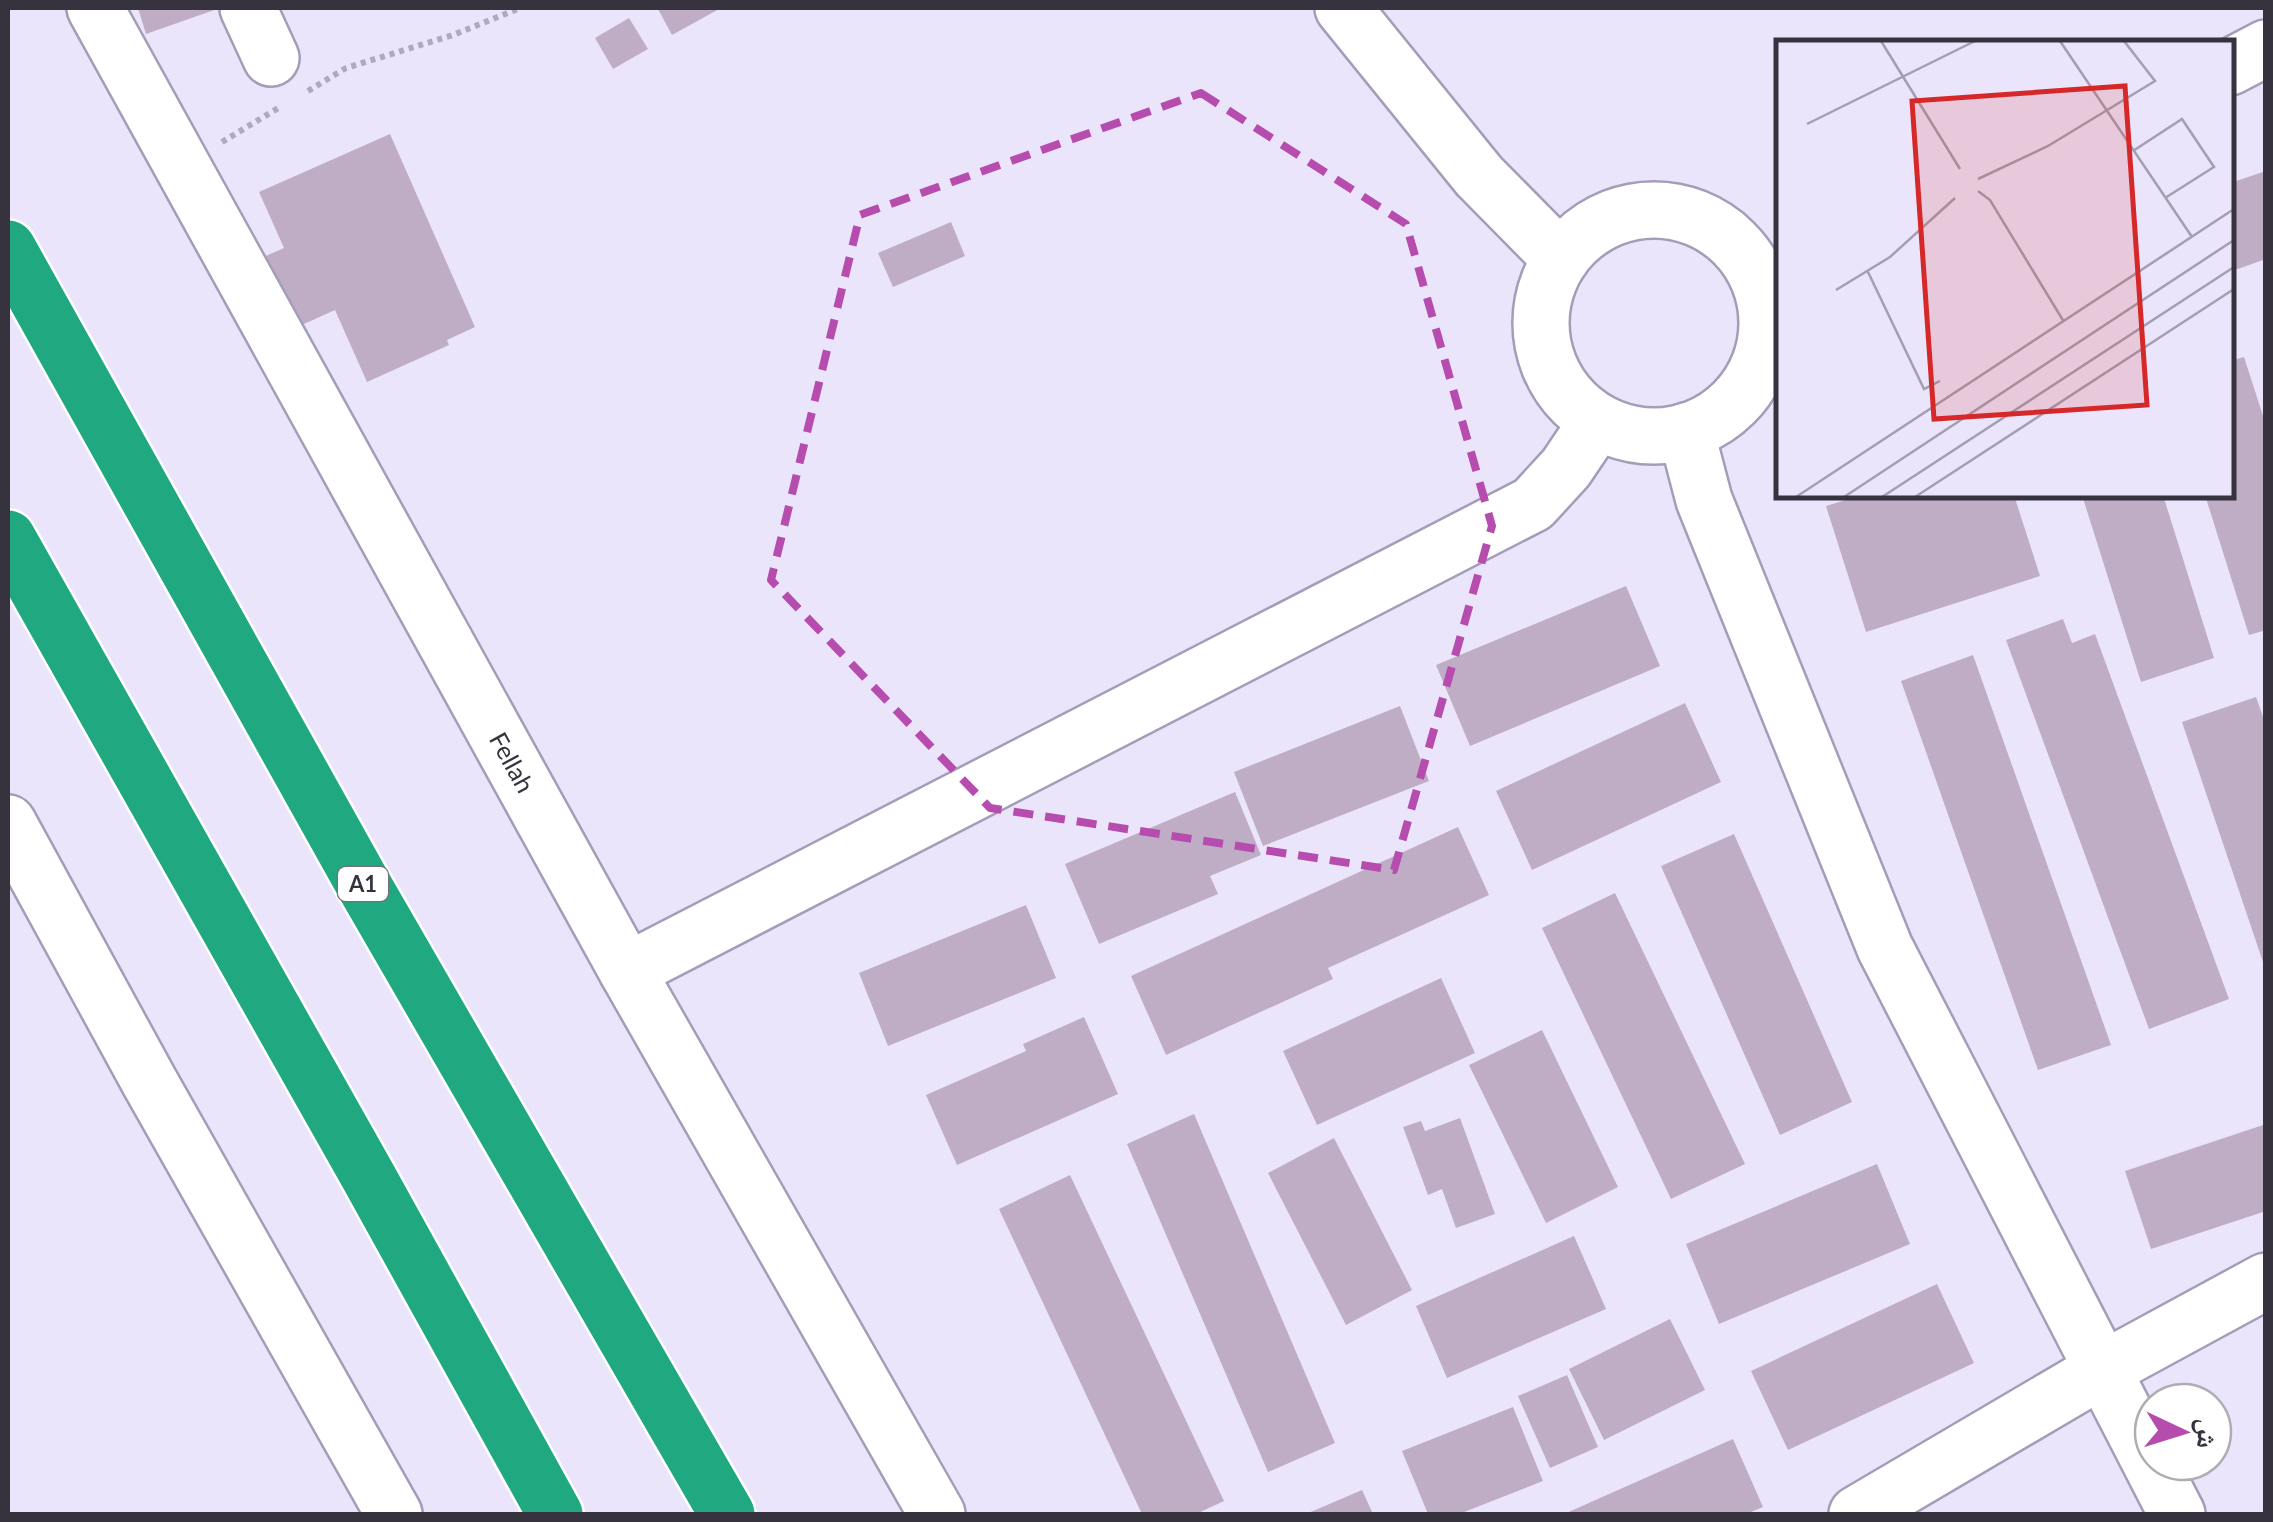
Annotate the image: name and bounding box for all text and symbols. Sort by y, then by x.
inset map [1776,40,2233,498]
street label: Fellah [484,727,541,798]
road number: A1 [338,867,388,901]
north arrow [2133,1382,2233,1482]
text: ش [2190,1418,2227,1450]

